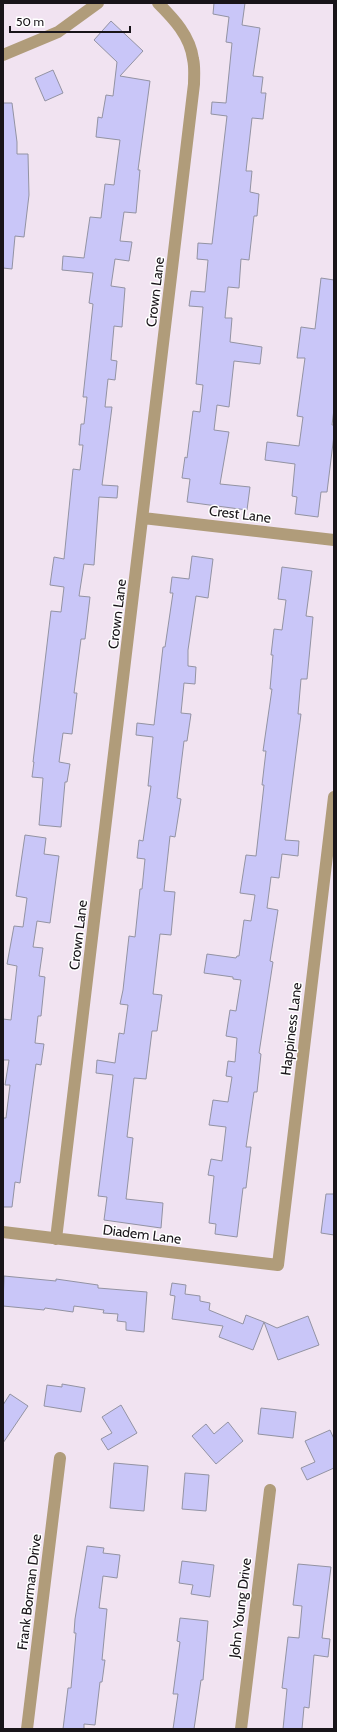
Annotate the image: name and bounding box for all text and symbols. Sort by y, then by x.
scale bar [10,8,130,34]
text: 50 m [16,14,44,29]
street label: Crown Lane [142,256,168,328]
street label: Crest Lane [208,501,272,527]
street label: Crown Lane [104,578,130,650]
street label: Crown Lane [65,899,91,971]
street label: Happiness Lane [276,982,306,1076]
street label: Diadem Lane [102,1220,182,1248]
street label: Frank Borman Drive [13,1533,45,1651]
street label: John Young Drive [225,1557,255,1660]

